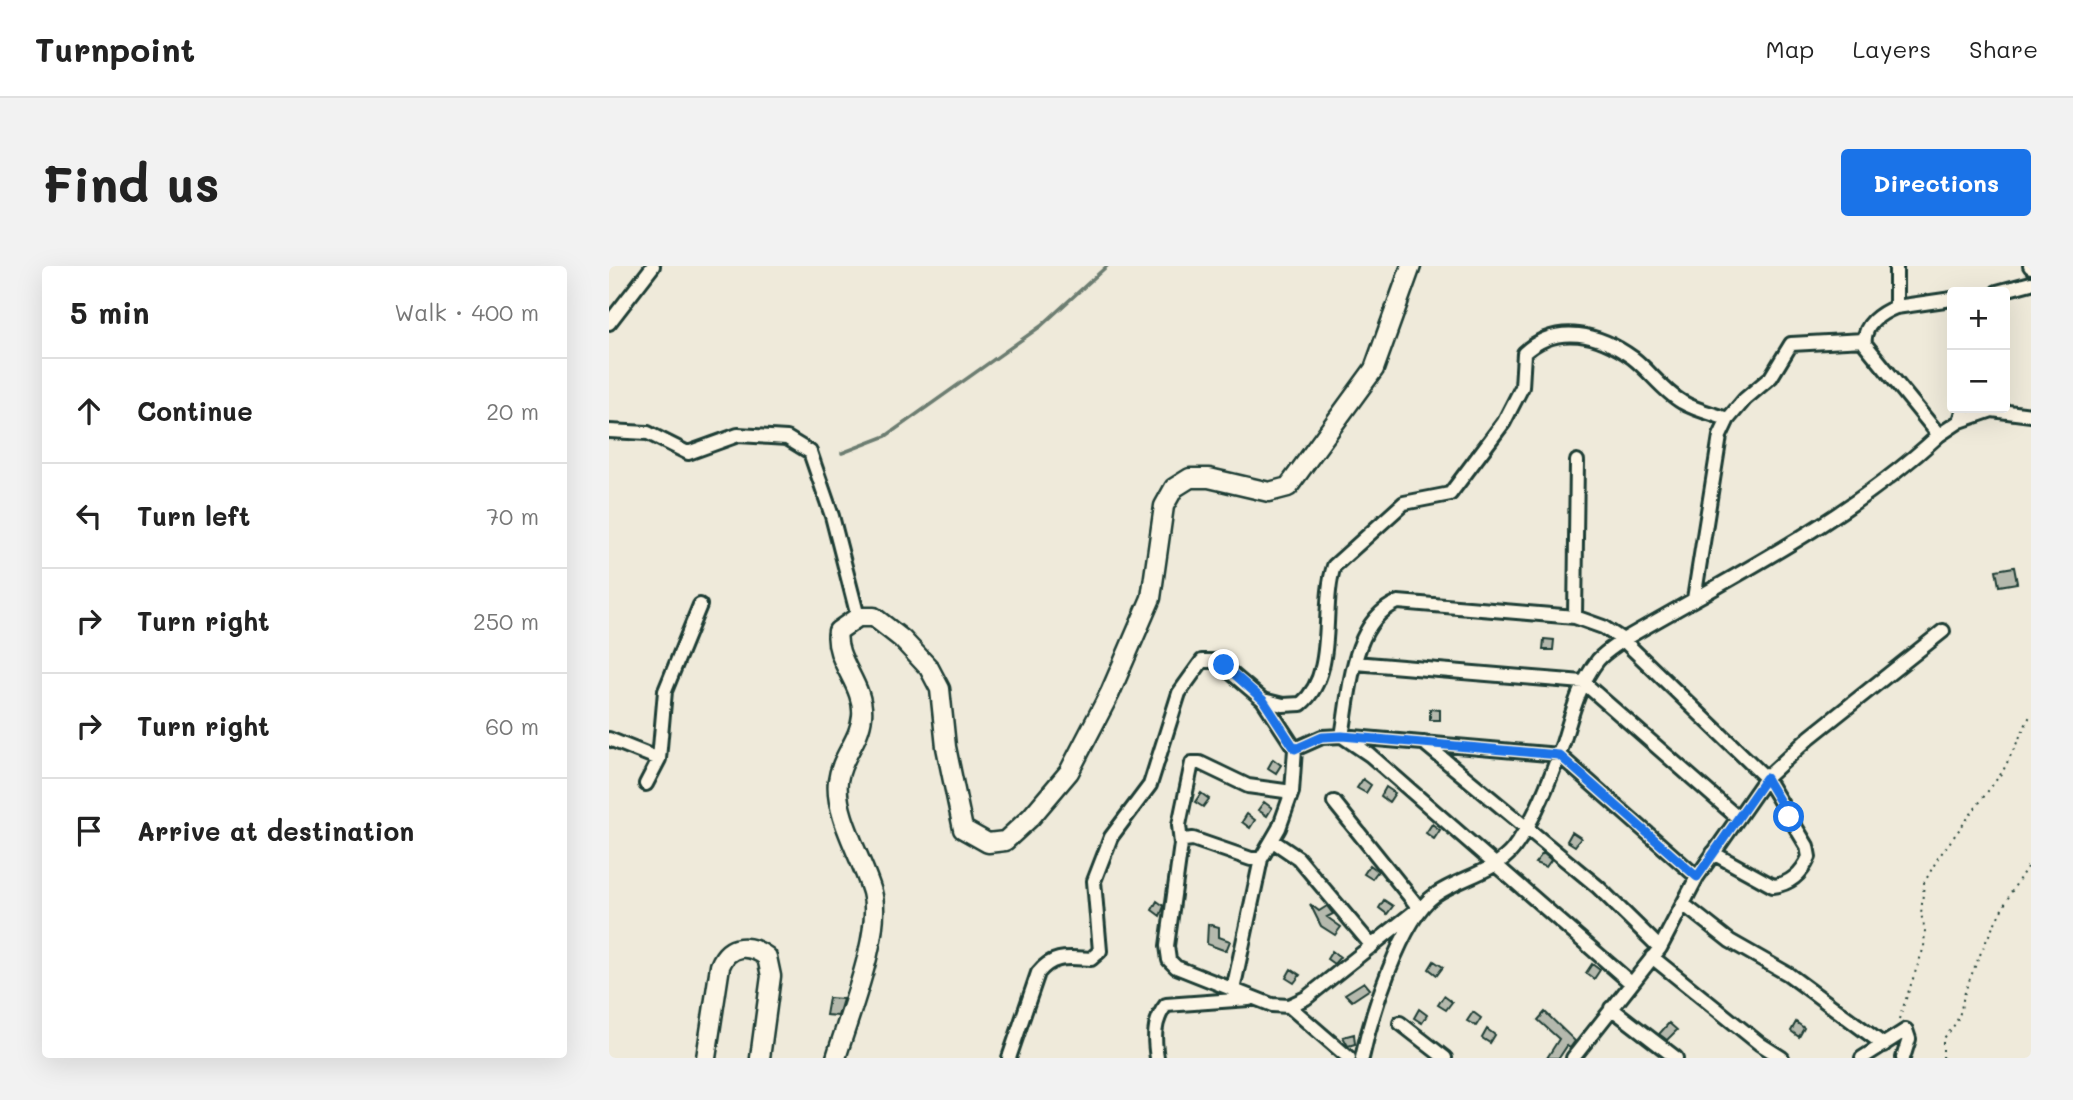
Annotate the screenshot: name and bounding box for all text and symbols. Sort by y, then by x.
text: Turnpoint [35,27,195,70]
text: Map [1766,33,1814,64]
text: Layers [1852,33,1931,64]
text: Share [1969,33,2038,64]
button: Directions [1841,149,2031,216]
text: Find us [42,151,220,214]
map controls [1947,287,2010,413]
button: + [1947,287,2010,350]
text: 5 min [70,292,150,332]
text: Walk · 400 m [394,297,539,327]
button: − [1947,350,2010,413]
icon: ahead [70,392,108,430]
text: Continue [137,394,253,428]
text: 20 m [486,396,539,426]
icon: left [70,497,108,535]
text: Turn left [137,499,250,533]
text: 70 m [486,501,539,531]
icon: right [70,602,108,640]
text: Turn right [137,604,270,638]
text: 250 m [473,606,539,636]
route end [1208,649,1239,680]
icon: right [70,707,108,745]
text: Turn right [137,709,270,743]
text: 60 m [485,711,539,741]
route start [1773,801,1804,832]
icon: arrive [70,812,108,850]
text: Arrive at destination [137,814,414,848]

